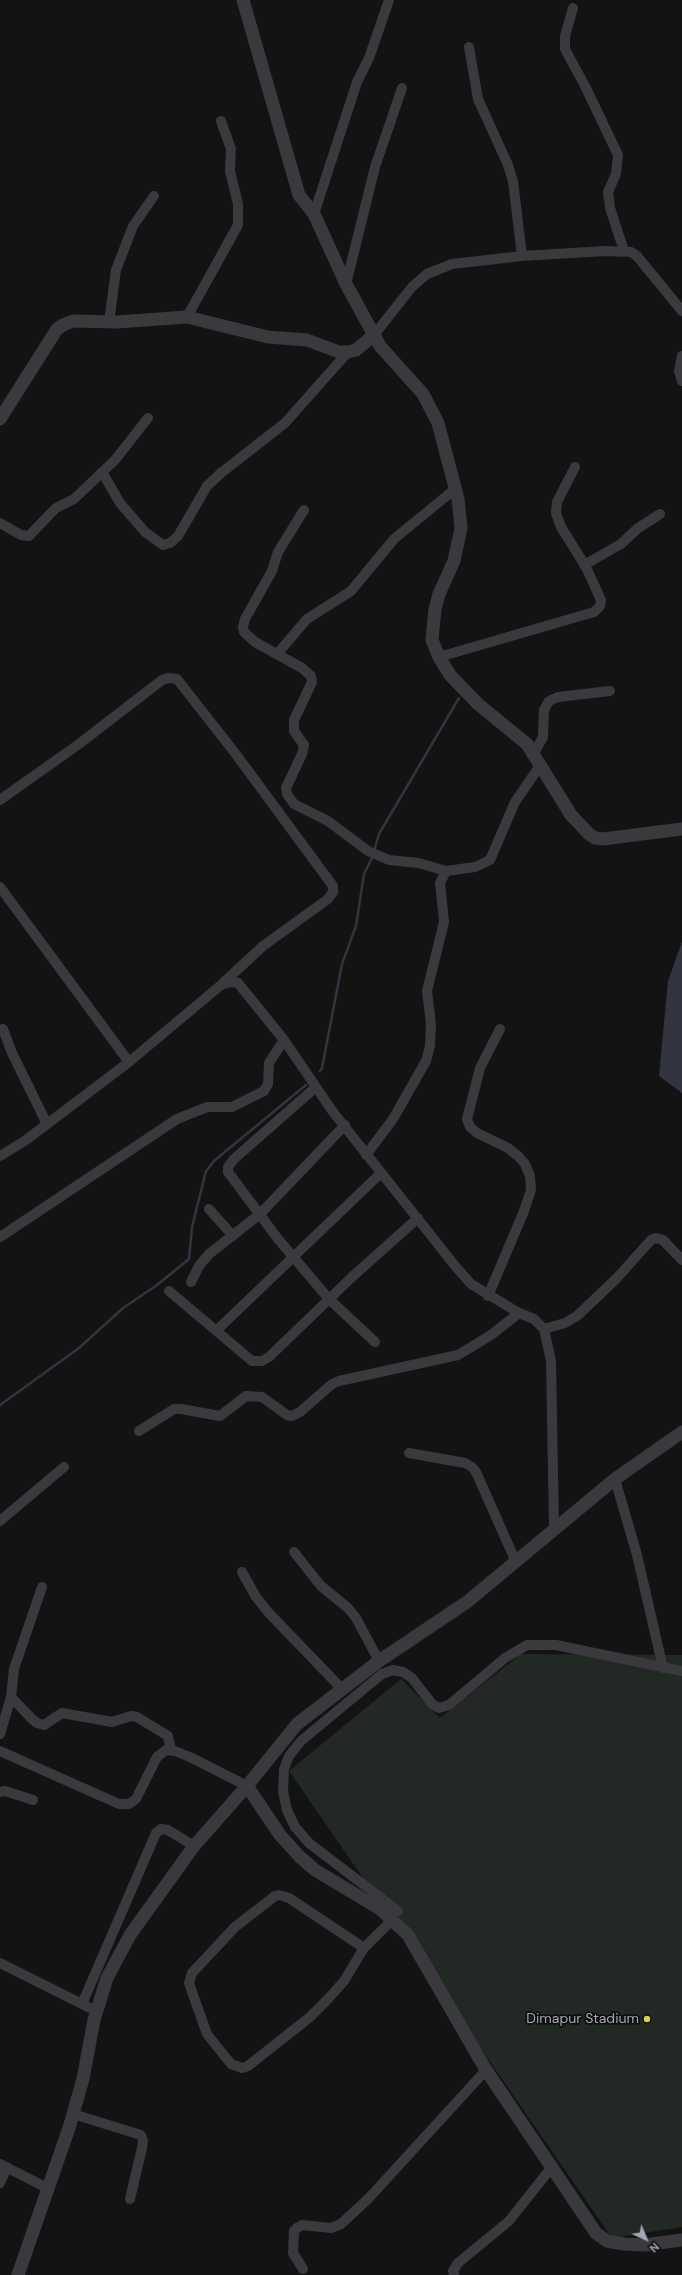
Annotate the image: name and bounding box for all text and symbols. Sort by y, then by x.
place label: Dimapur Stadium [526,2011,639,2027]
marker: Dimapur Stadium [642,2014,652,2024]
north arrow [626,2219,666,2259]
text: N [647,2240,662,2255]

